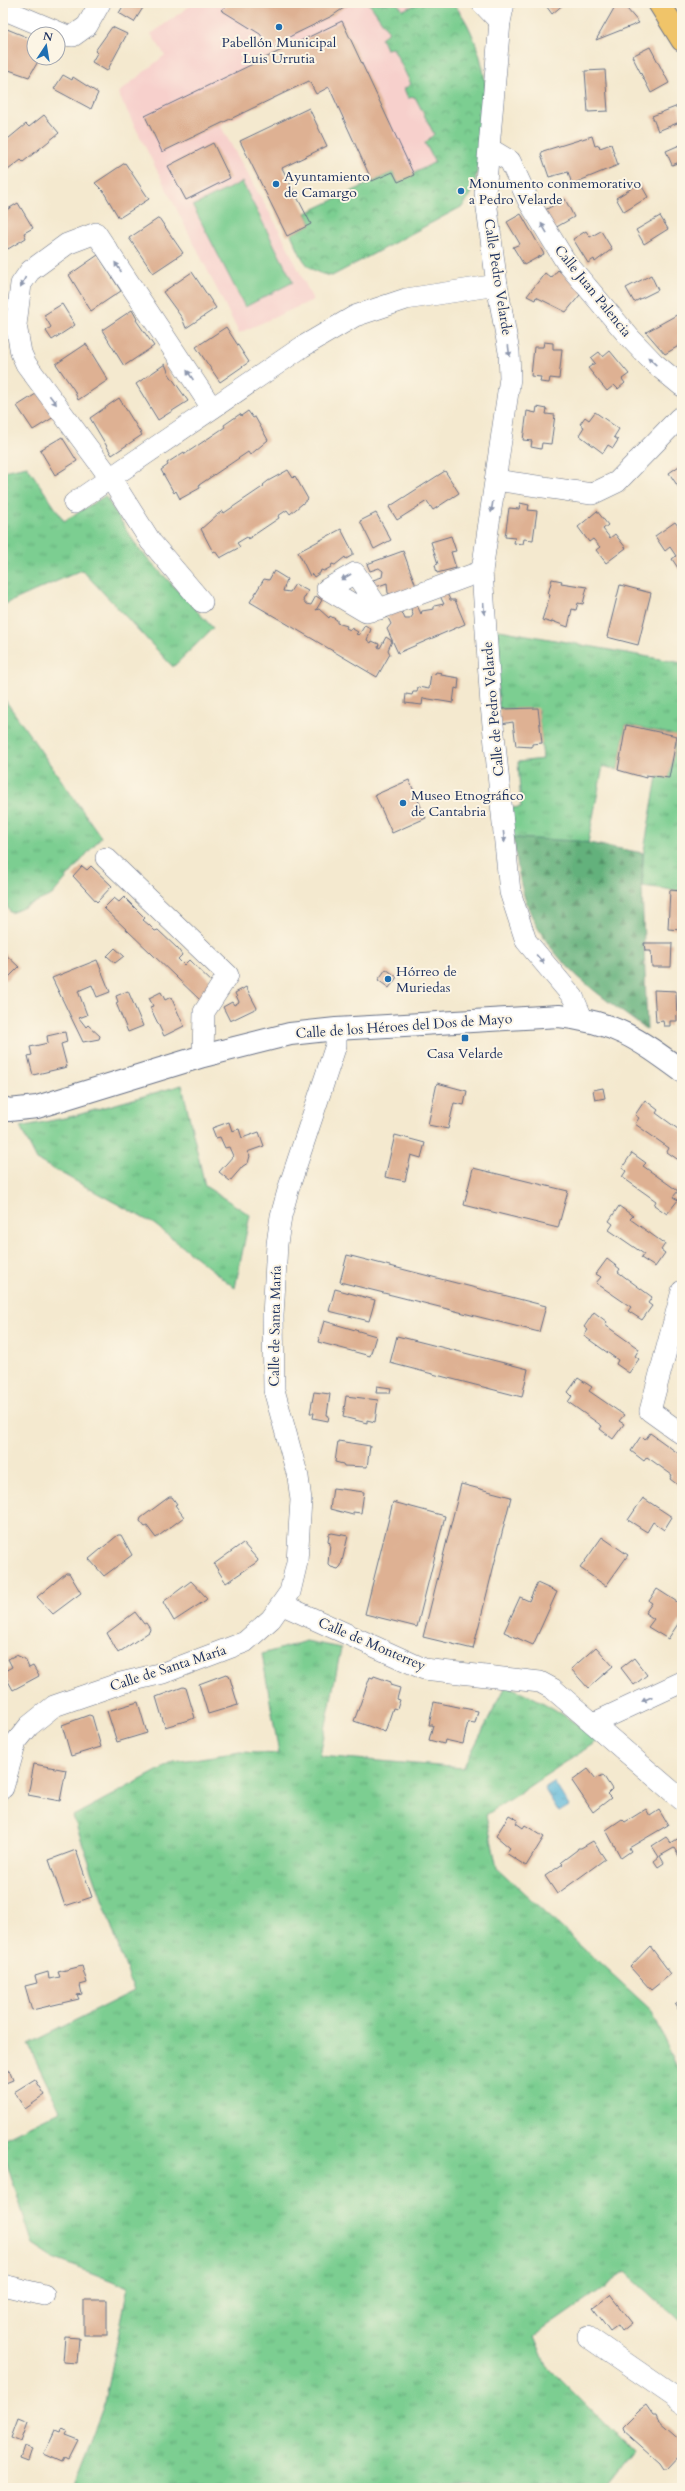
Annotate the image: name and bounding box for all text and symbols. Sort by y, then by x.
marker: Pabellón Municipal Luis Urrutia [274,22,284,32]
north arrow [26,26,66,66]
text: N [42,28,55,45]
place label: Pabellón Municipal Luis Urrutia [222,33,337,68]
place label: Ayuntamiento de Camargo [284,167,370,202]
place label: Monumento conmemorativo a Pedro Velarde [469,174,641,209]
marker: Ayuntamiento de Camargo [271,179,281,189]
marker: Monumento conmemorativo a Pedro Velarde [456,186,466,196]
street label: Calle Pedro Velarde [479,217,517,337]
one-way arrow [540,223,548,233]
street label: Calle Juan Palencia [550,241,636,341]
one-way arrow [114,262,122,272]
one-way arrow [20,276,26,287]
one-way arrow [505,345,512,357]
one-way arrow [647,356,657,366]
one-way arrow [186,370,194,380]
one-way arrow [49,395,57,406]
one-way arrow [489,501,495,513]
one-way arrow [341,574,352,581]
one-way arrow [481,603,488,615]
street label: Calle de Pedro Velarde [478,641,508,777]
place label: Museo Etnográfico de Cantabria [411,786,524,821]
marker: Museo Etnográfico de Cantabria [398,798,408,808]
one-way arrow [501,831,508,843]
one-way arrow [535,954,544,964]
place label: Hórreo de Muriedas [396,962,457,997]
marker: Hórreo de Muriedas [383,974,393,984]
street label: Calle de los Héroes del Dos de Mayo [295,1009,513,1043]
marker: Casa Velarde [460,1033,470,1043]
place label: Casa Velarde [427,1044,503,1063]
street label: Calle de Santa María [264,1265,286,1387]
street label: Calle de Monterrey [315,1613,429,1675]
street label: Calle de Santa María [107,1640,229,1696]
one-way arrow [641,1696,653,1702]

